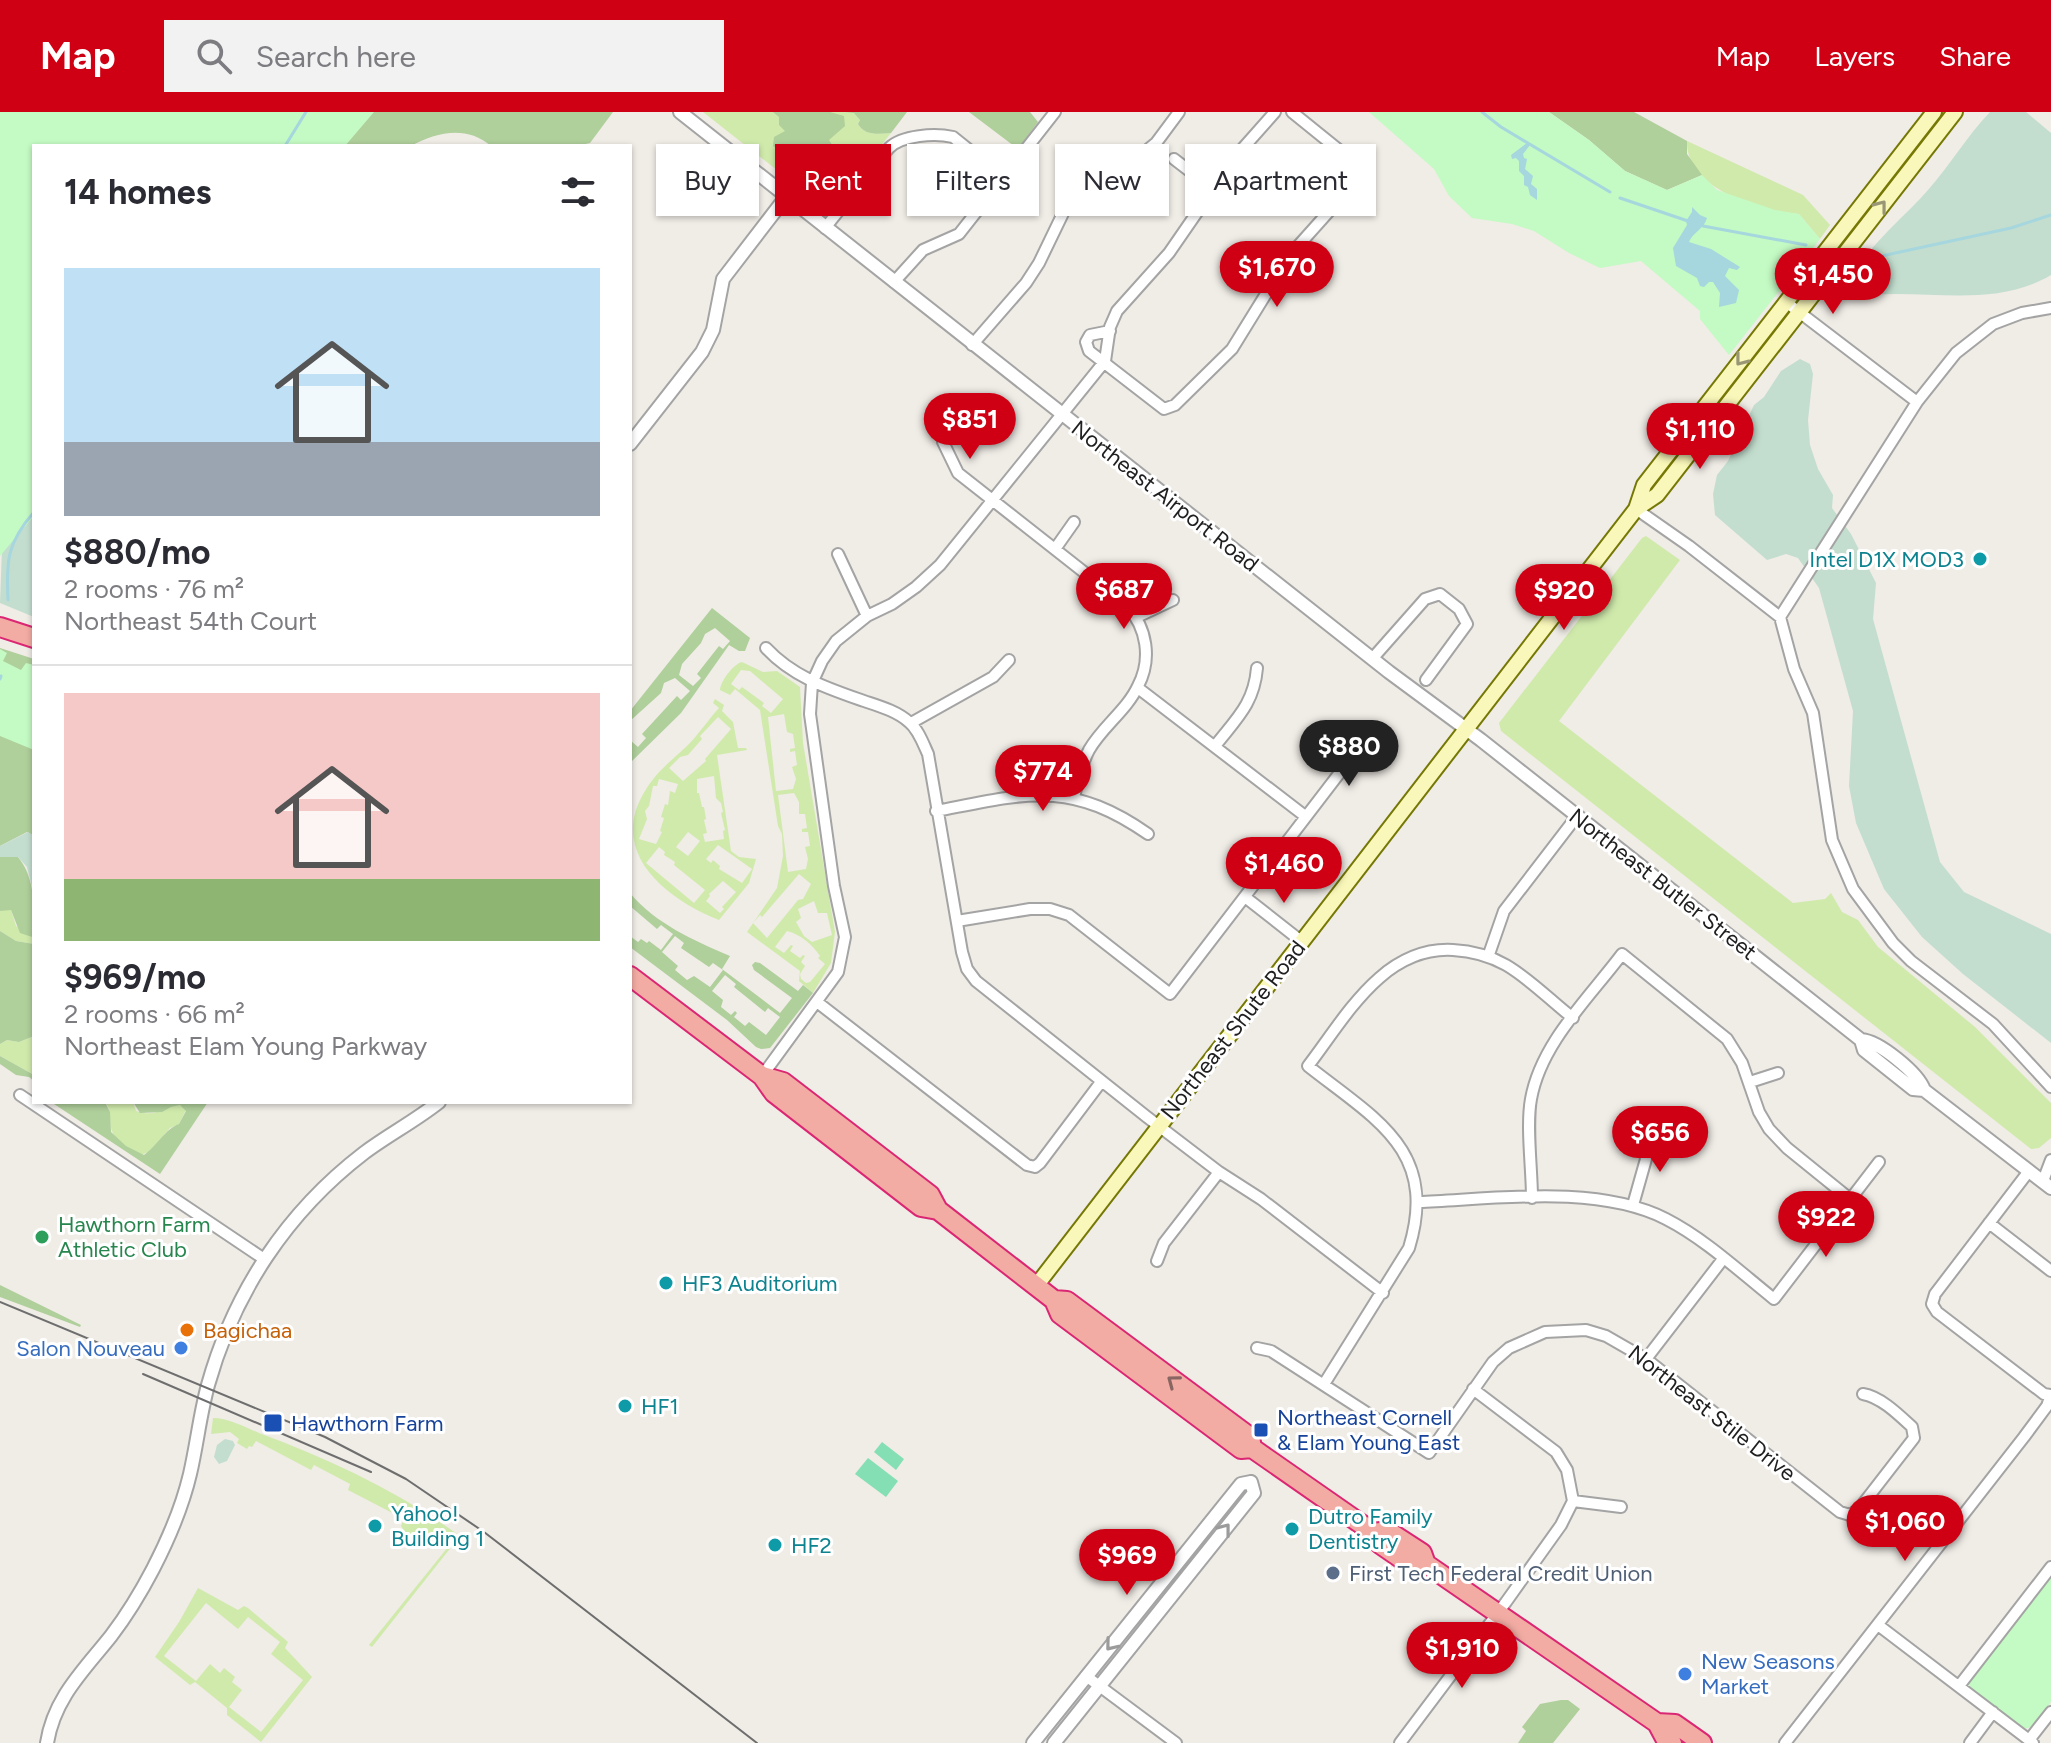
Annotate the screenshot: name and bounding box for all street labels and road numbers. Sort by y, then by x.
street label: Northeast Airport Road [1066,415,1264,577]
street label: Northeast Butler Street [1564,802,1762,966]
street label: Northeast Shute Road [1155,935,1311,1125]
street label: Northeast Stile Drive [1623,1339,1801,1487]

